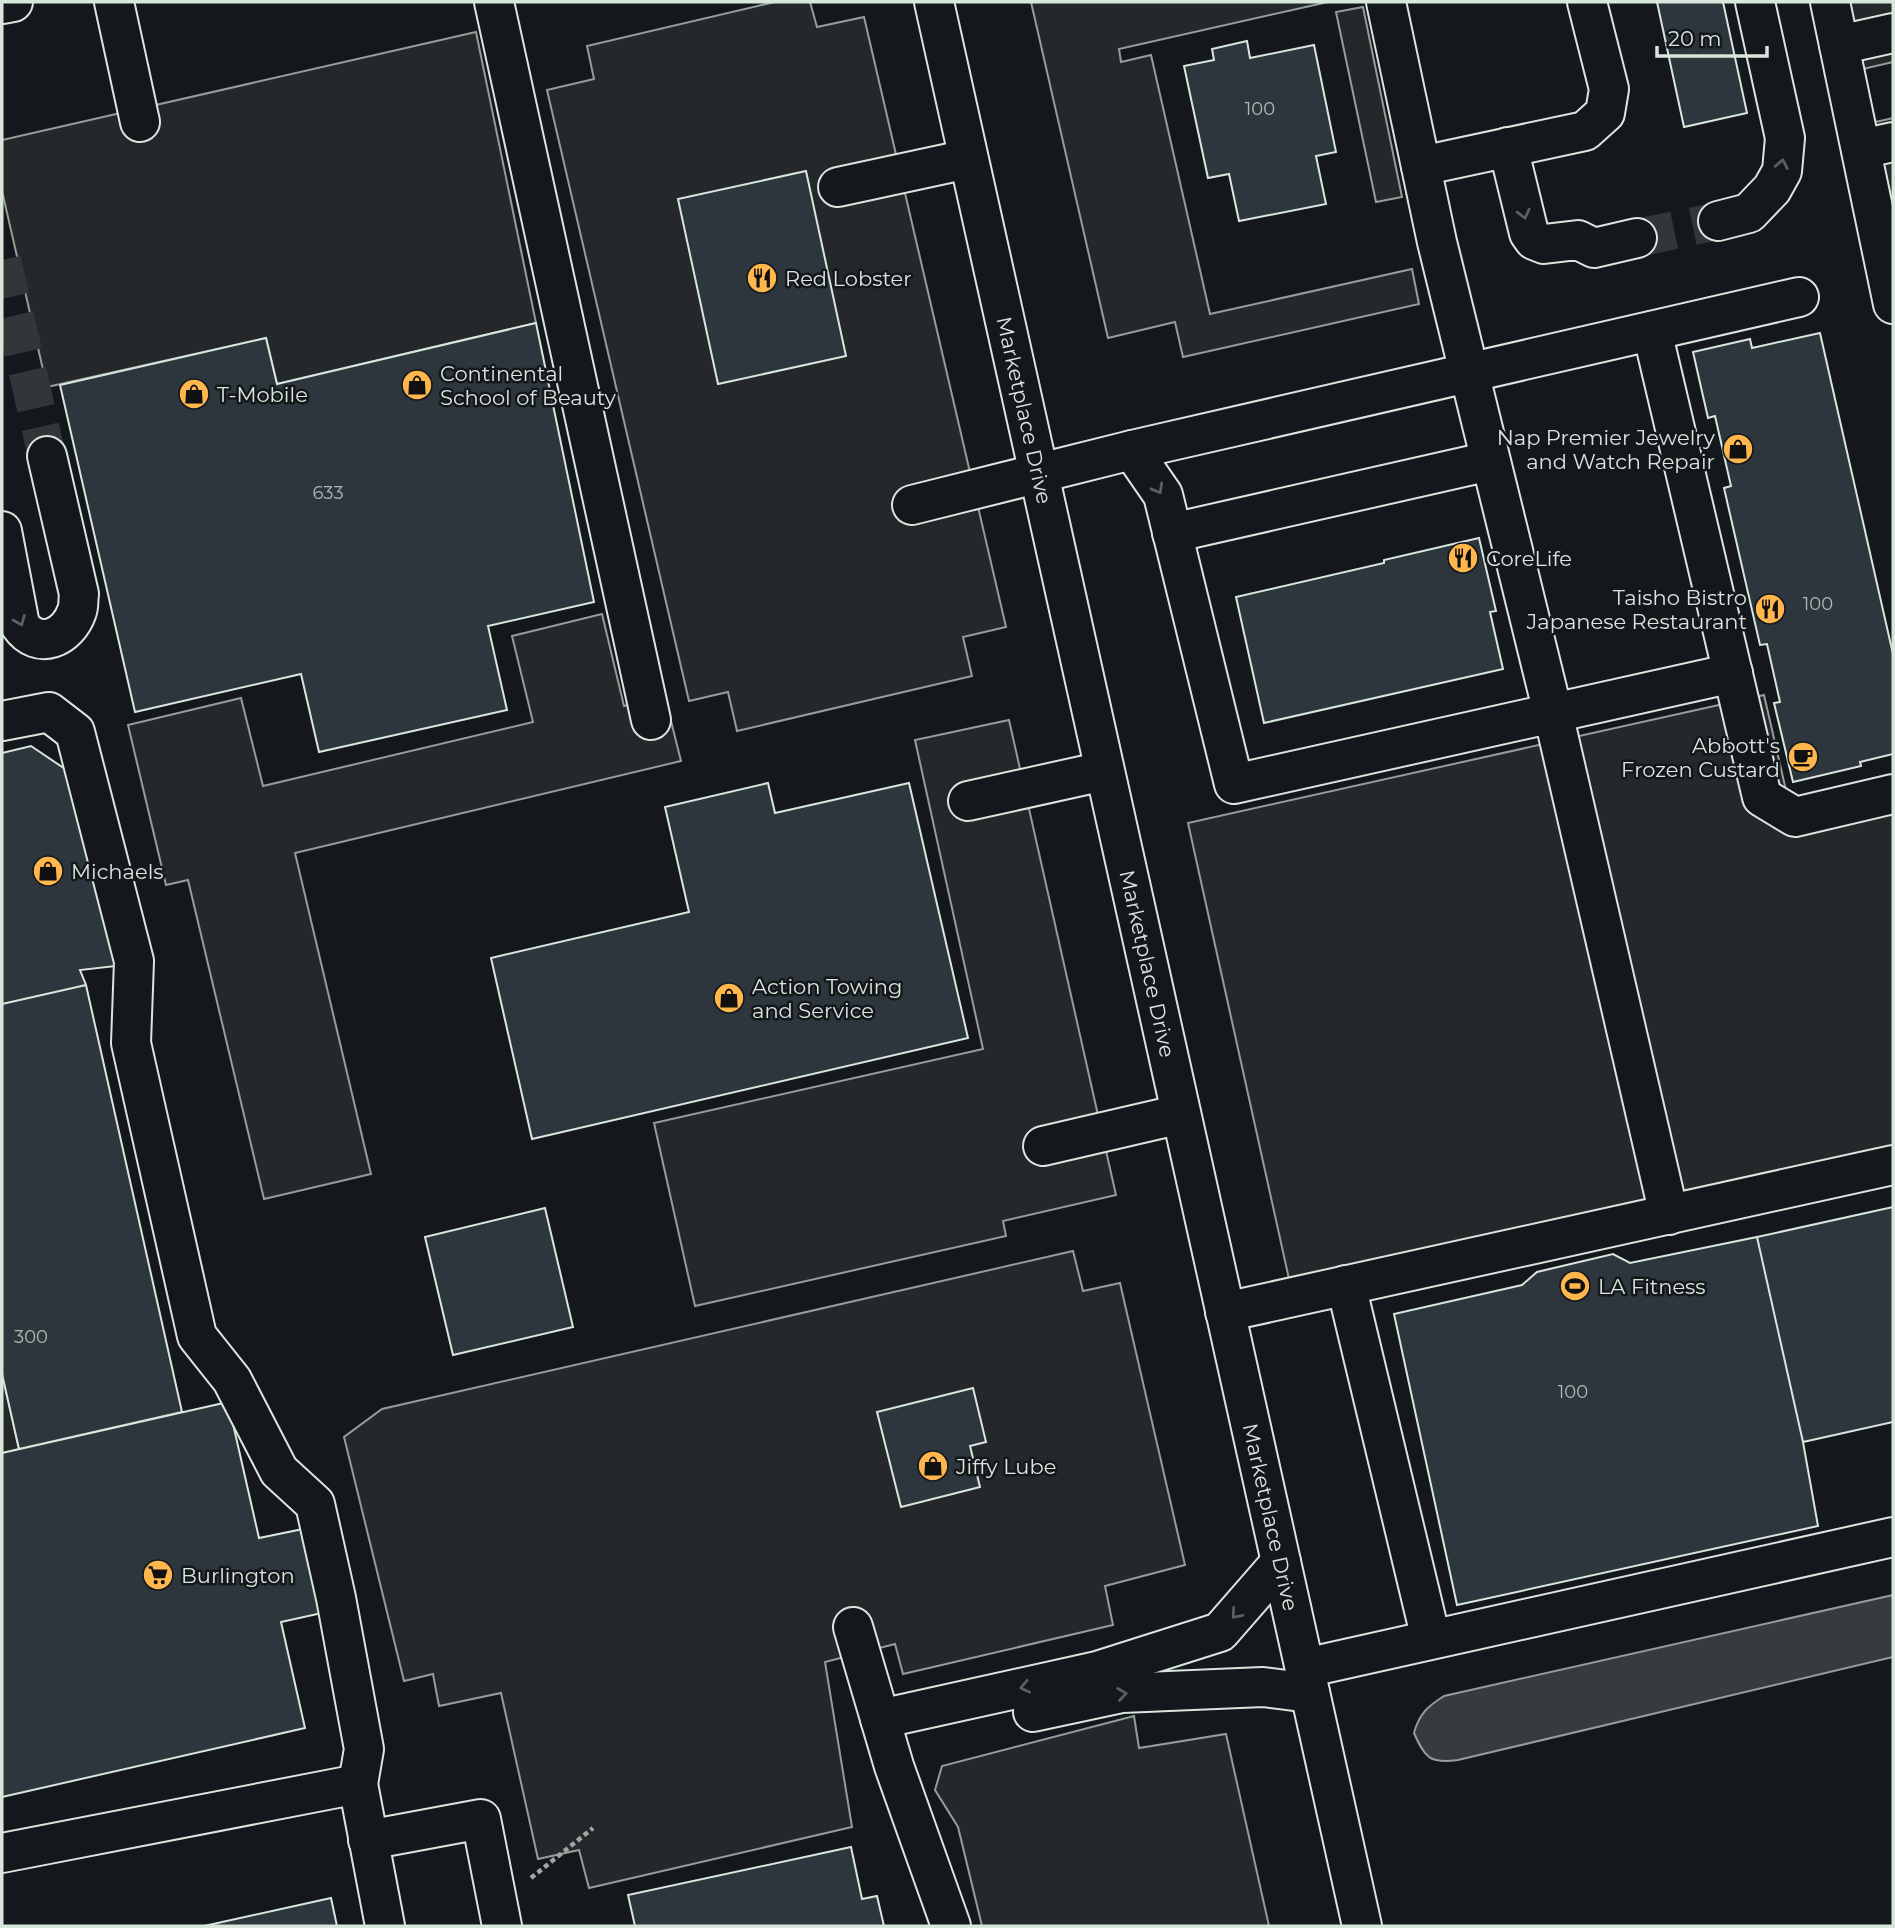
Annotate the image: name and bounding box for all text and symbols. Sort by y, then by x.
scale bar [1657,14,1767,58]
text: 20 m [1668,26,1722,51]
house number: 100 [1245,98,1275,120]
one-way arrow [1773,158,1788,170]
one-way arrow [1516,207,1530,219]
restaurant icon: Red Lobster [745,261,779,295]
place label: Red Lobster [785,266,912,291]
street label: Marketplace Drive [992,314,1058,506]
place label: Continental School of Beauty [440,361,617,410]
shop icon: Continental School of Beauty [400,368,434,402]
shop icon: T-Mobile [177,377,211,411]
place label: T-Mobile [217,382,308,407]
place label: Nap Premier Jewelry and Watch Repair [1497,425,1716,474]
shop icon: Nap Premier Jewelry and Watch Repair [1721,432,1755,466]
one-way arrow [1150,481,1163,494]
house number: 633 [312,482,344,504]
restaurant icon: CoreLife [1446,541,1480,575]
place label: CoreLife [1486,546,1572,571]
place label: Taisho Bistro Japanese Restaurant [1526,585,1747,634]
restaurant icon: Taisho Bistro Japanese Restaurant [1753,592,1787,626]
house number: 100 [1803,593,1833,615]
one-way arrow [12,614,26,626]
place label: Abbott's Frozen Custard [1621,733,1780,782]
cafe icon: Abbott's Frozen Custard [1786,740,1820,774]
shop icon: Michaels [31,854,65,888]
place label: Michaels [71,859,164,884]
street label: Marketplace Drive [1115,867,1181,1060]
place label: Action Towing and Service [752,974,902,1023]
shop icon: Action Towing and Service [712,981,746,1015]
sports icon: LA Fitness [1558,1269,1592,1303]
place label: LA Fitness [1598,1274,1706,1299]
house number: 300 [14,1326,48,1348]
house number: 100 [1558,1381,1588,1403]
street label: Marketplace Drive [1238,1421,1304,1613]
shop icon: Jiffy Lube [916,1449,950,1483]
place label: Jiffy Lube [955,1454,1056,1479]
supermarket icon: Burlington [141,1558,175,1592]
place label: Burlington [181,1563,295,1588]
one-way arrow [1232,1605,1244,1618]
one-way arrow [1019,1678,1031,1693]
one-way arrow [1116,1687,1128,1702]

